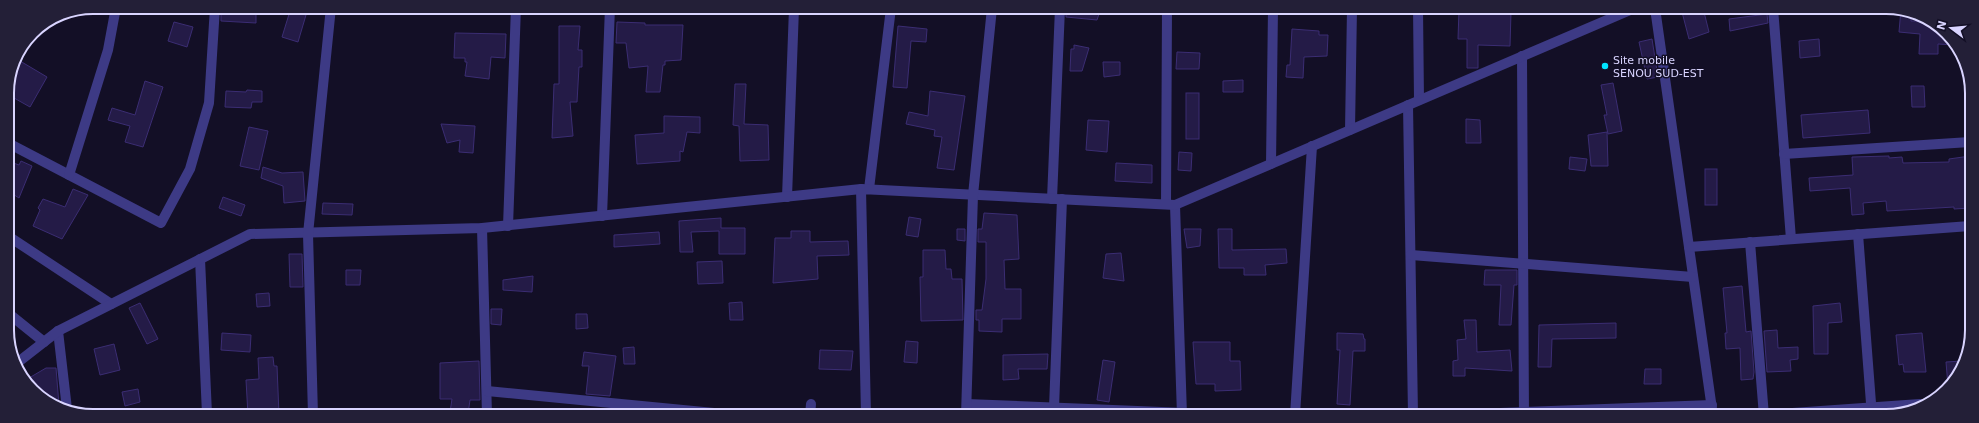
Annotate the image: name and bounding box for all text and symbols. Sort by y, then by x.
north arrow [1931,8,1971,48]
text: N [1934,19,1949,32]
place label: Site mobile SENOU SUD-EST [1613,54,1704,80]
marker: Site mobile SENOU SUD-EST [1600,61,1610,71]

